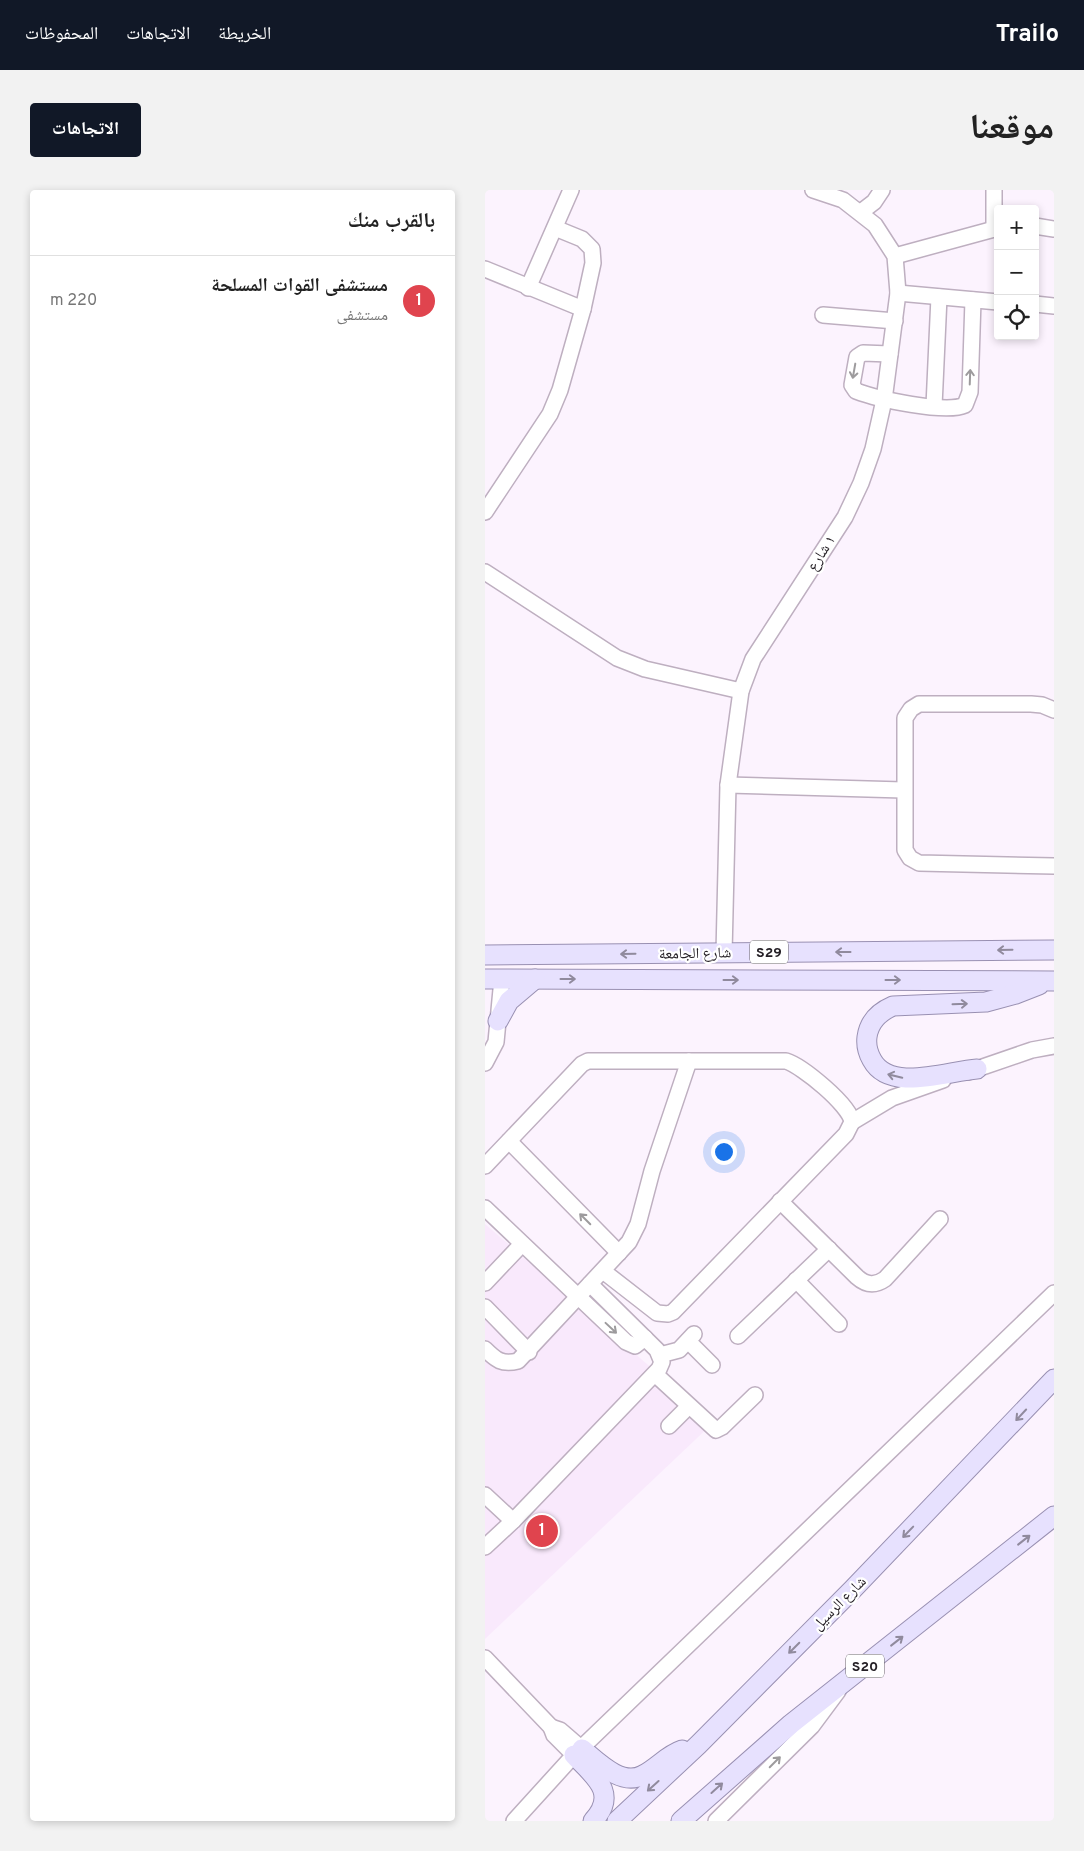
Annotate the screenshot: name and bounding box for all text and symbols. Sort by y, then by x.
text: Trailo [996,20,1059,50]
text: المحفوظات [25,23,98,46]
text: الاتجاهات [126,23,190,46]
text: الخريطة [218,23,271,46]
button: الاتجاهات [30,103,141,157]
text: موقعنا [969,107,1054,151]
map controls [994,205,1039,340]
button: + [994,205,1039,250]
text: بالقرب منك [348,208,435,235]
button: − [994,250,1039,295]
text: مستشفى القوات المسلحة [211,274,388,298]
text: 220 m [50,291,97,311]
text: 1 [416,291,422,311]
button: locate [994,295,1039,340]
text: مستشفى [337,306,388,326]
one-way arrow [848,362,858,378]
one-way arrow [966,370,975,386]
street label: ١ شارع [804,532,841,575]
road number: S29 [750,940,788,964]
street label: شارع الجامعة [659,944,732,965]
one-way arrow [998,945,1014,955]
one-way arrow [835,947,852,957]
one-way arrow [620,949,636,959]
one-way arrow [560,974,576,984]
one-way arrow [722,975,739,985]
one-way arrow [885,975,901,985]
one-way arrow [951,999,967,1008]
one-way arrow [887,1071,903,1080]
your location [711,1139,737,1165]
one-way arrow [579,1212,591,1225]
one-way arrow [604,1322,617,1334]
one-way arrow [1015,1408,1027,1421]
pin: 1 [526,1512,558,1550]
one-way arrow [902,1526,914,1538]
one-way arrow [1018,1535,1031,1546]
street label: شارع الرسيل [809,1573,871,1635]
one-way arrow [890,1635,903,1646]
one-way arrow [788,1642,801,1654]
road number: S20 [846,1654,884,1678]
one-way arrow [769,1756,782,1768]
one-way arrow [647,1780,660,1792]
one-way arrow [711,1782,724,1794]

